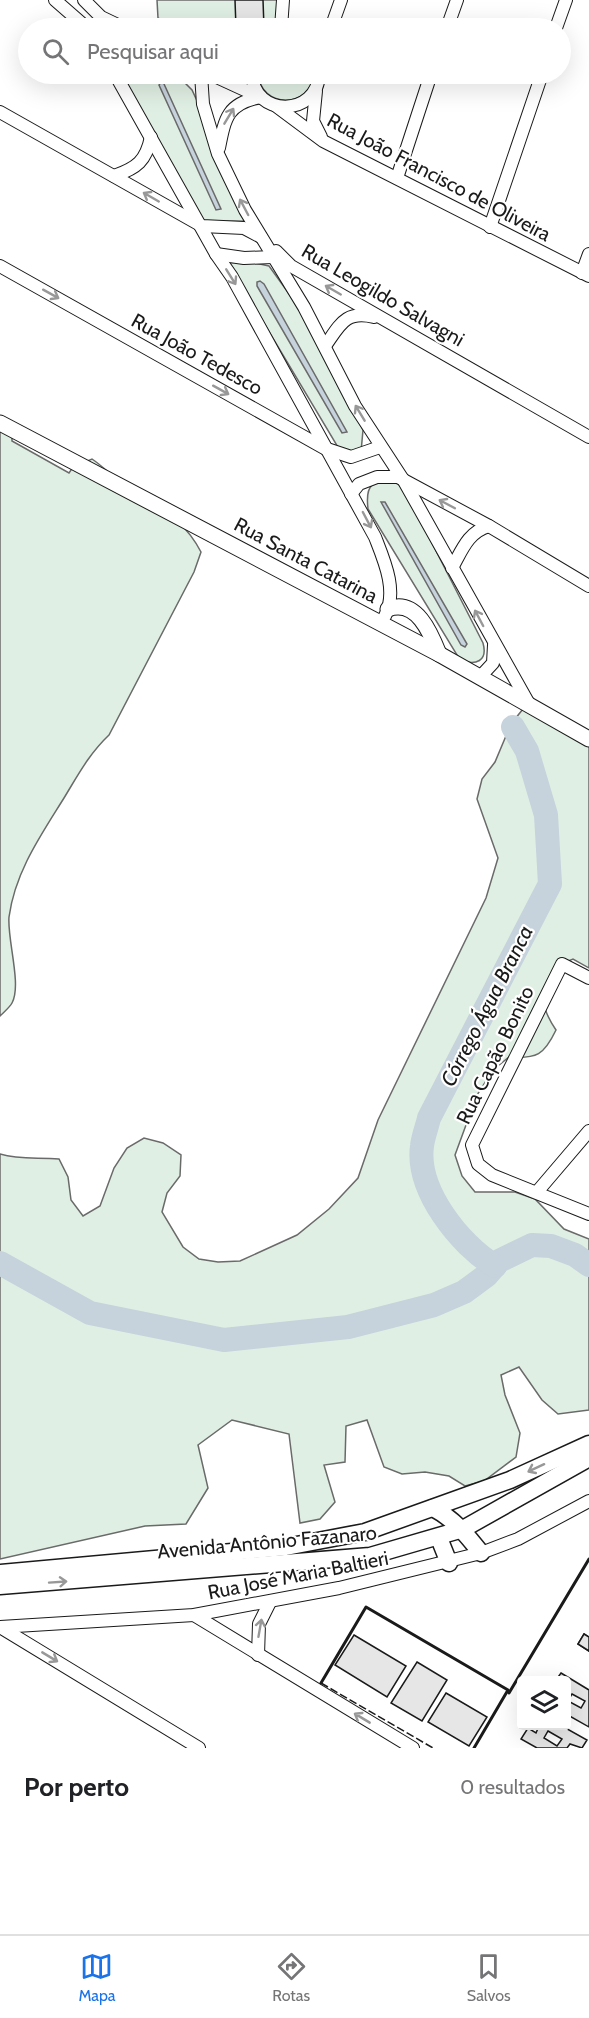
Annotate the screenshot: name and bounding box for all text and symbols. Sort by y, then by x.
search box [18,18,571,84]
icon: search [39,35,72,68]
text: Pesquisar aqui [87,38,219,65]
one-way arrow [223,108,235,125]
street label: Rua João Francisco de Oliveira [323,108,555,246]
one-way arrow [143,191,160,203]
one-way arrow [238,199,250,216]
street label: Rua Leogildo Salvagni [297,239,469,351]
one-way arrow [225,268,237,284]
one-way arrow [325,283,342,295]
one-way arrow [42,289,59,301]
street label: Rua João Tedesco [127,308,267,400]
one-way arrow [212,384,229,396]
one-way arrow [353,405,365,422]
one-way arrow [438,497,456,509]
one-way arrow [361,511,373,528]
street label: Rua Santa Catarina [230,512,382,608]
one-way arrow [473,610,485,627]
water label: Córrego Água Branca [434,921,538,1090]
street label: Rua Capão Bonito [451,982,539,1128]
one-way arrow [528,1463,546,1475]
street label: Avenida Antônio Fazanaro [156,1520,378,1564]
street label: Rua José Maria Baltieri [206,1546,390,1604]
one-way arrow [48,1576,68,1587]
one-way arrow [255,1618,266,1638]
one-way arrow [41,1652,58,1664]
map controls [517,1676,571,1730]
button: layers [517,1676,571,1730]
one-way arrow [354,1712,371,1724]
text: Por perto [24,1771,129,1803]
text: 0 resultados [460,1775,565,1799]
tab: Mapa [78,1950,116,2005]
tab: Rotas [272,1950,310,2005]
tab: Salvos [467,1950,511,2005]

